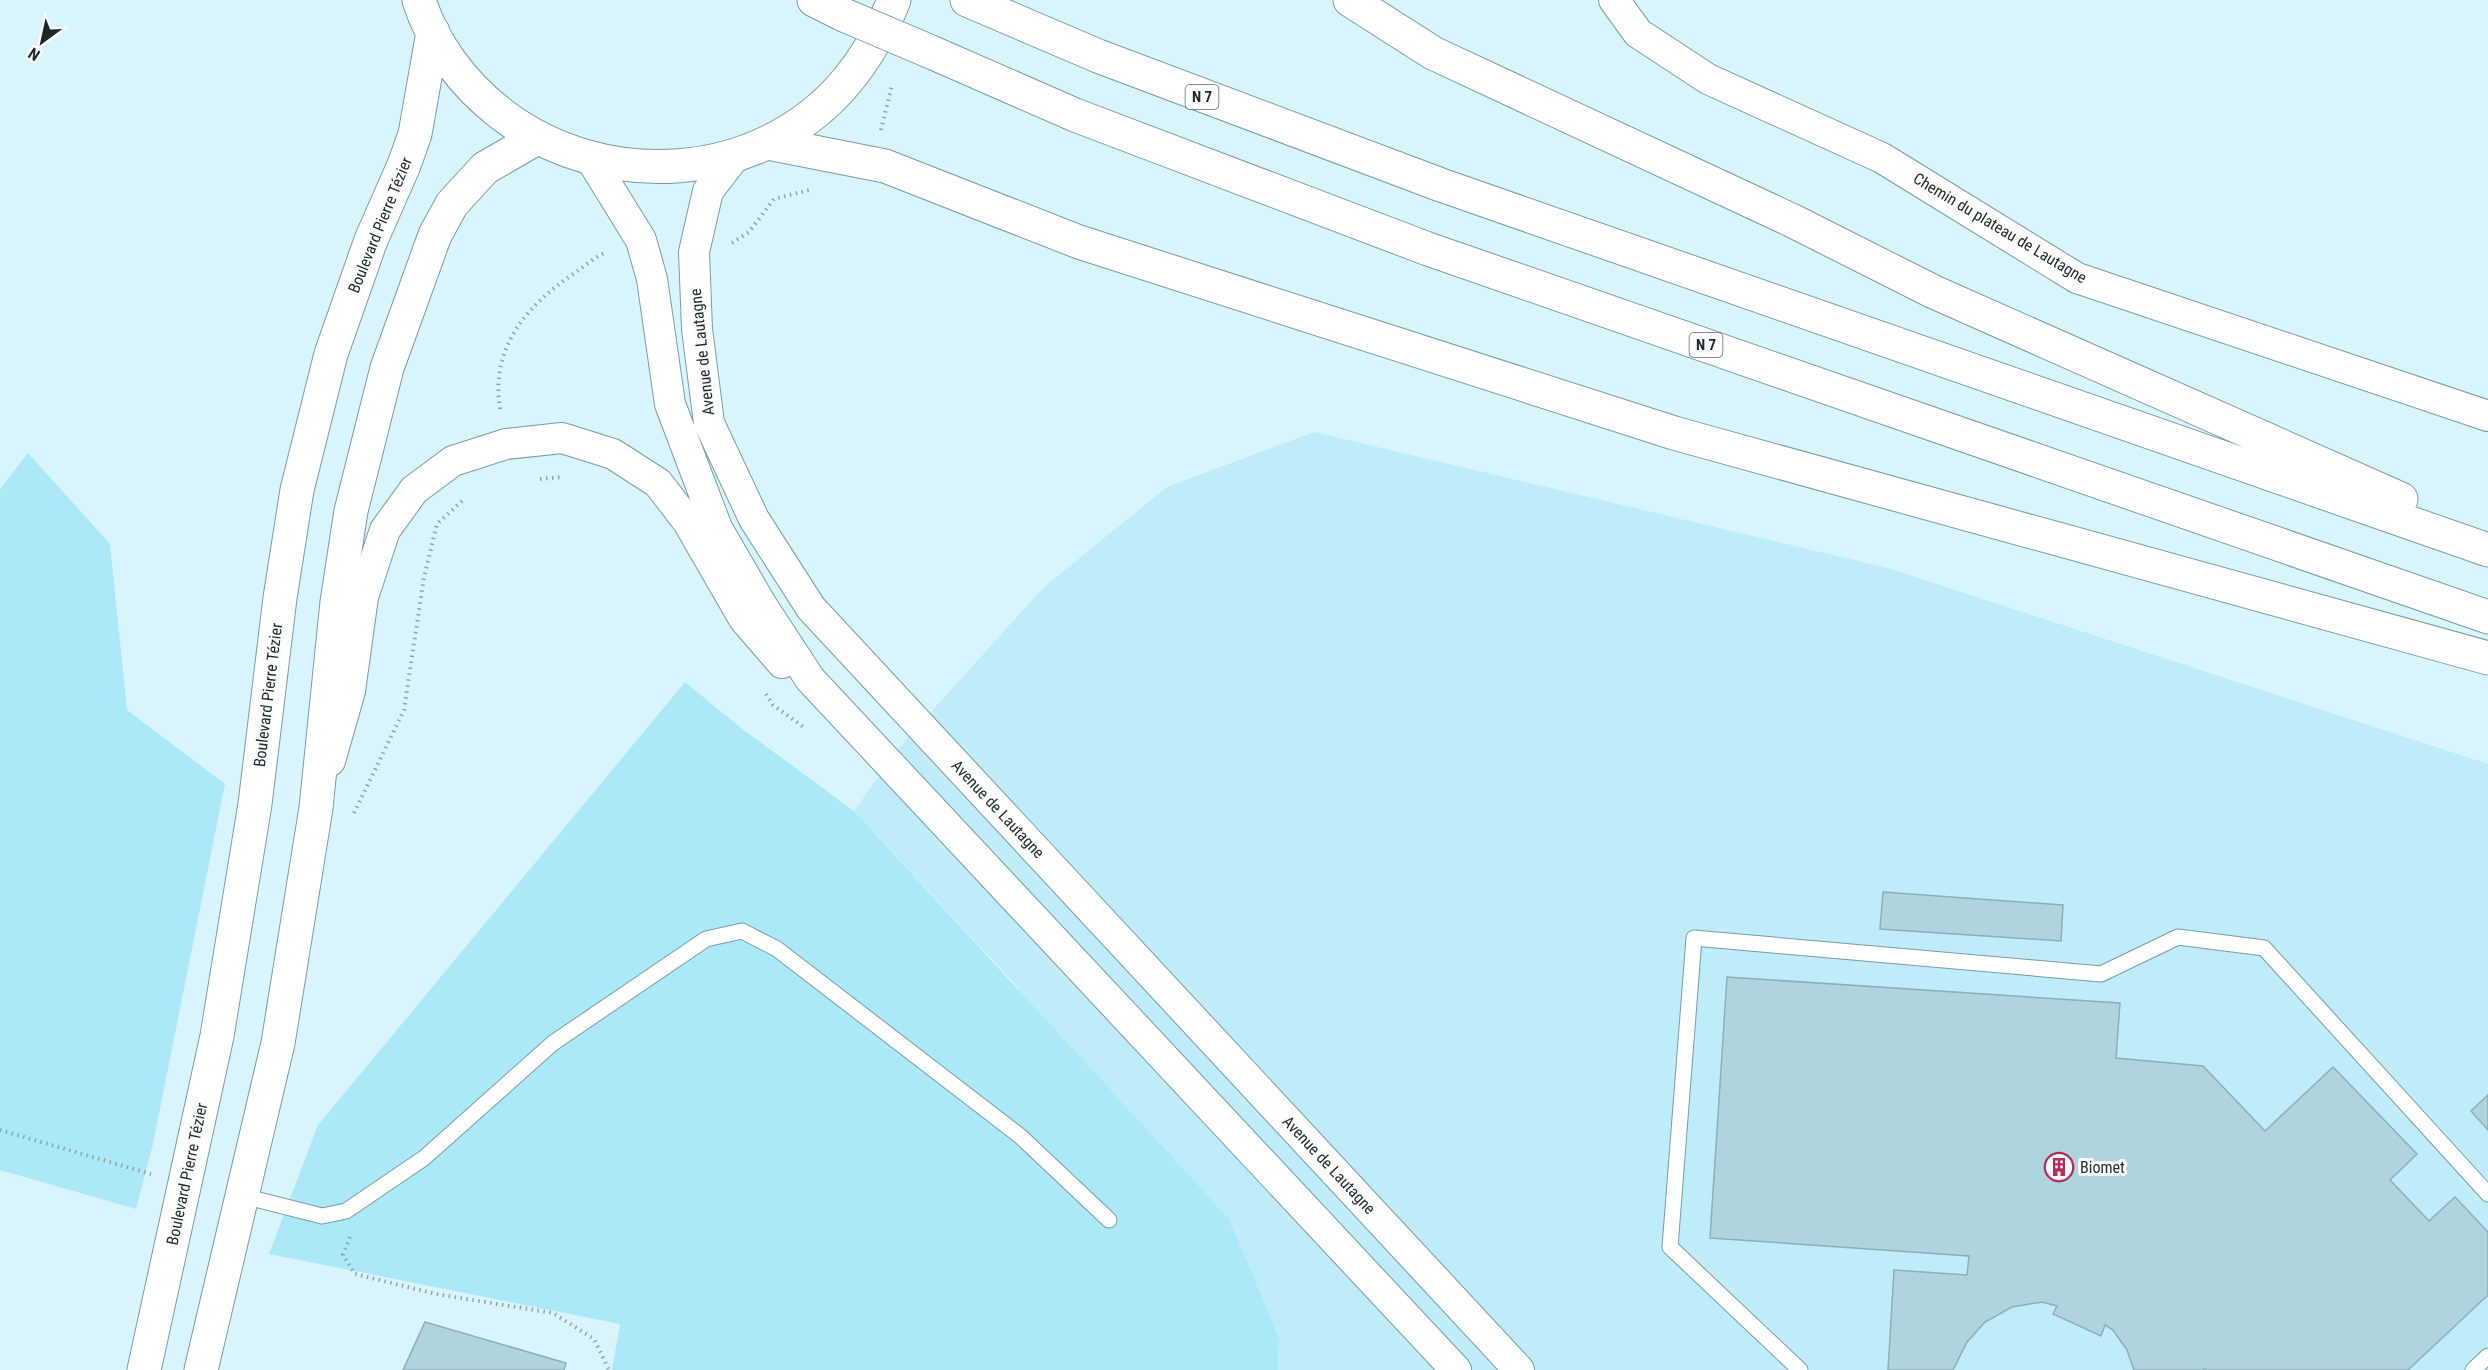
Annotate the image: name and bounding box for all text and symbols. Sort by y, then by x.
north arrow [12,12,72,72]
text: N [25,44,43,65]
road number: N 7 [1186,85,1218,109]
street label: Boulevard Pierre Tézier [344,154,416,296]
street label: Chemin du plateau de Lautagne [1910,169,2090,287]
street label: Avenue de Lautagne [686,288,718,416]
road number: N 7 [1690,333,1722,357]
street label: Boulevard Pierre Tézier [250,622,286,768]
street label: Avenue de Lautagne [948,756,1048,862]
street label: Boulevard Pierre Tézier [163,1101,211,1247]
street label: Avenue de Lautagne [1279,1112,1379,1218]
building icon: Biomet [2043,1151,2075,1183]
place label: Biomet [2080,1158,2125,1177]

